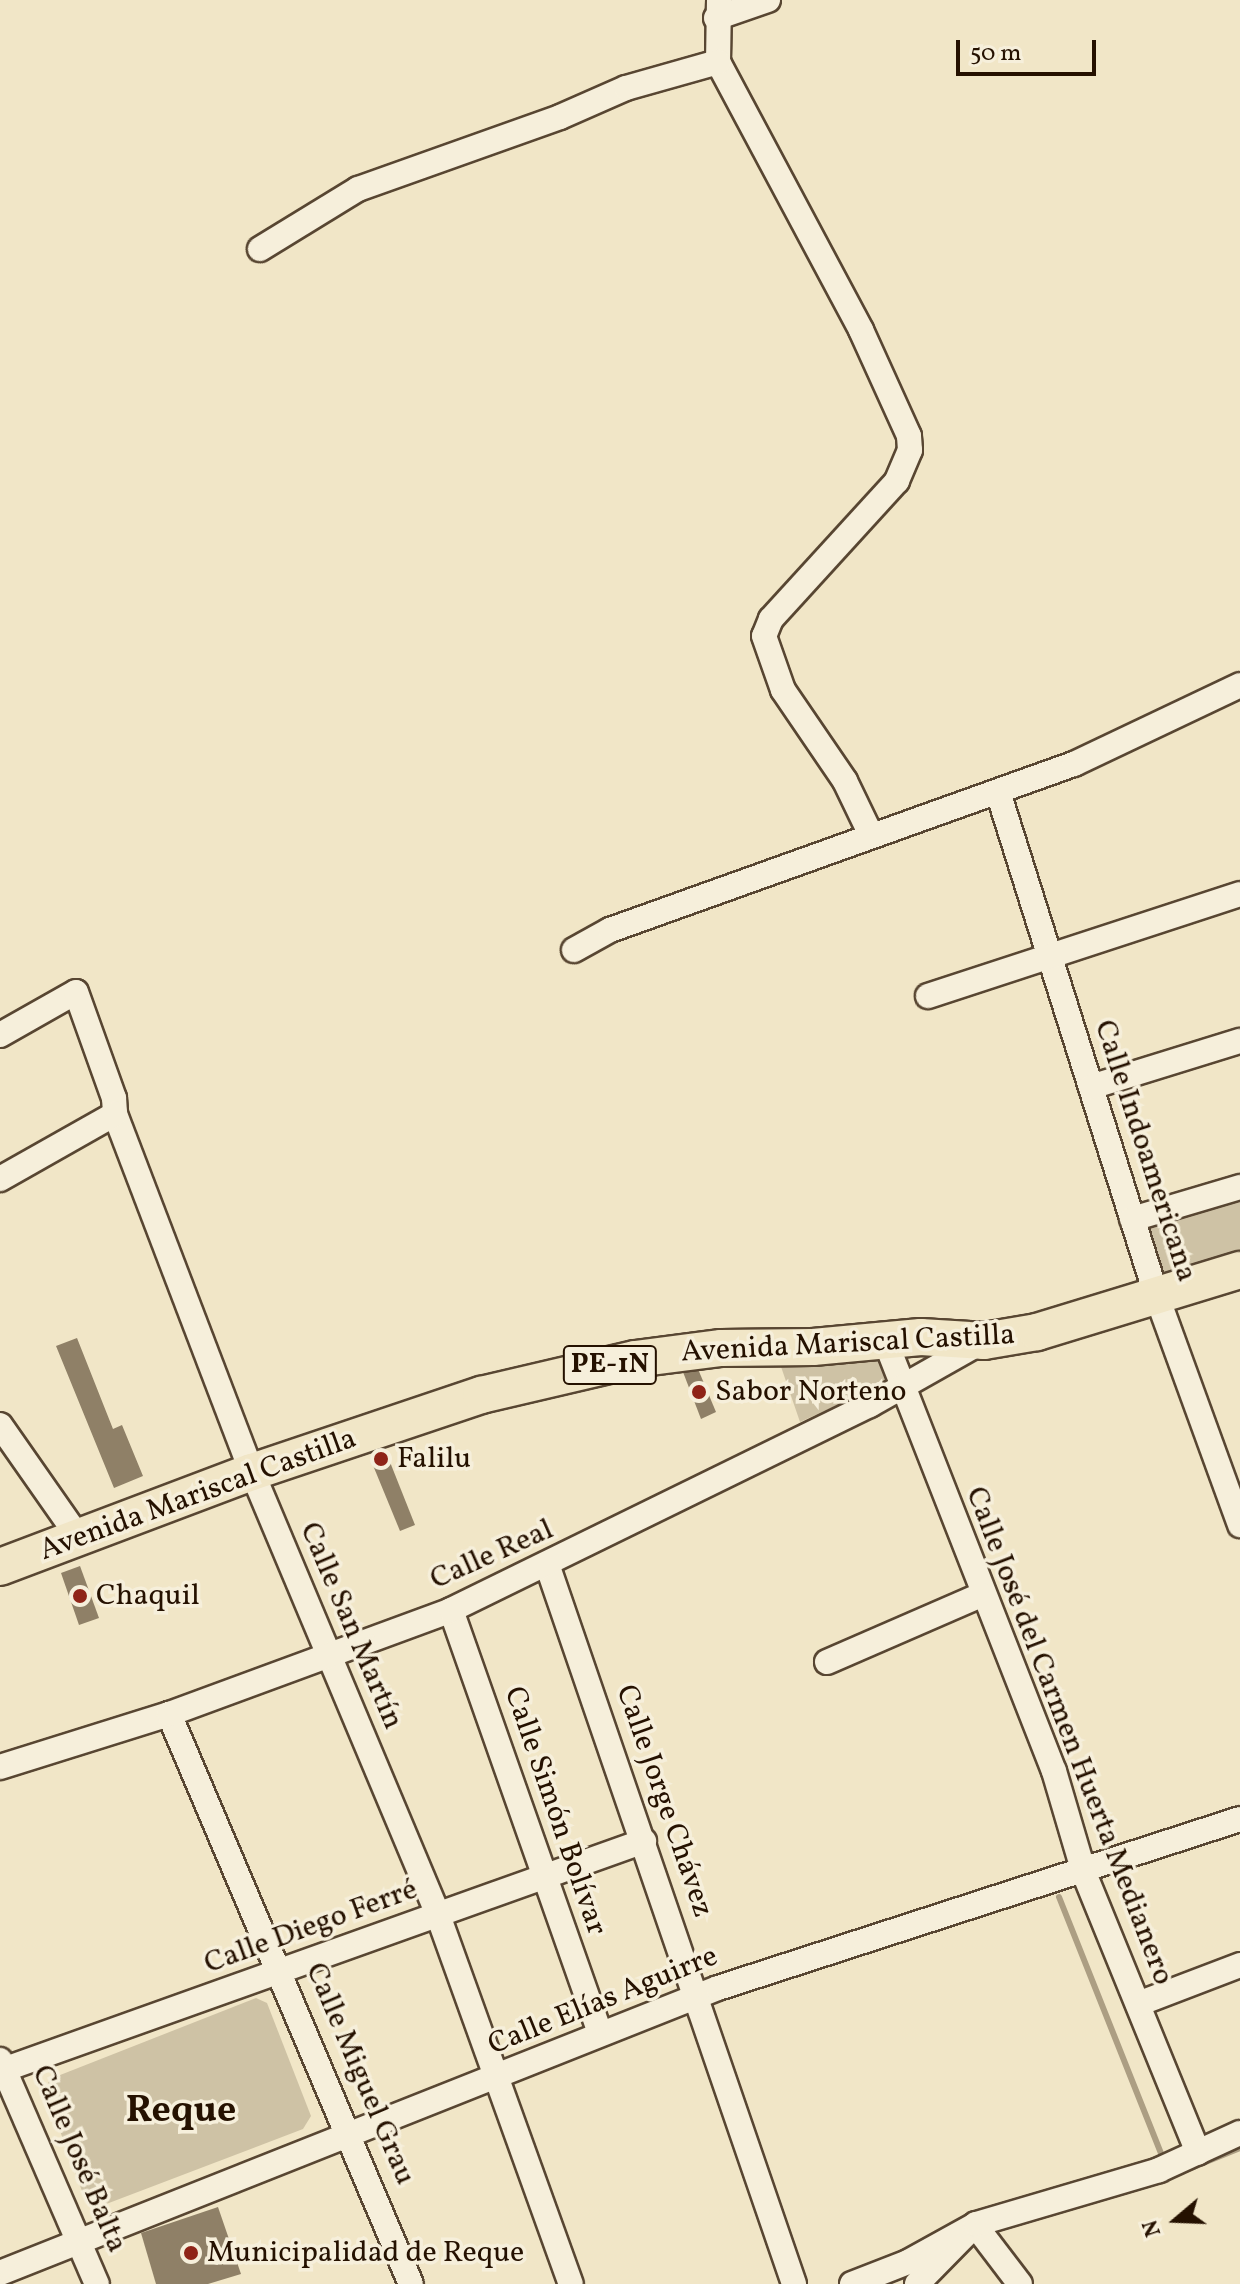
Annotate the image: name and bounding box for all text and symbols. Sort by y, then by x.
scale bar [960,24,1100,74]
text: 50 m [970,37,1022,71]
street label: Calle Indoamericana [1086,1016,1204,1286]
street label: Avenida Mariscal Castilla [680,1317,1016,1371]
road number: PE-1N [562,1341,658,1389]
place label: Sabor Norteno [715,1374,907,1410]
marker: Sabor Norteno [690,1383,708,1401]
street label: Avenida Mariscal Castilla [35,1421,361,1569]
place label: Falilu [397,1441,471,1477]
marker: Falilu [372,1450,390,1468]
street label: Calle José del Carmen Huerta Medianero [957,1482,1181,1990]
street label: Calle Real [425,1512,559,1598]
street label: Calle San Martín [291,1517,411,1735]
place label: Chaquil [96,1578,200,1614]
marker: Chaquil [71,1587,89,1605]
street label: Calle Jorge Chávez [607,1680,721,1922]
street label: Calle Simón Bolívar [496,1682,614,1940]
street label: Calle Diego Ferré [200,1872,422,1982]
street label: Calle Elías Aguirre [483,1939,723,2063]
street label: Calle Miguel Grau [297,1958,423,2190]
street label: Calle José Balta [23,2060,135,2258]
district label: Reque [126,2089,236,2135]
north arrow [1136,2180,1216,2260]
text: N [1136,2215,1170,2241]
place label: Municipalidad de Reque [207,2235,524,2271]
marker: Municipalidad de Reque [182,2244,200,2262]

